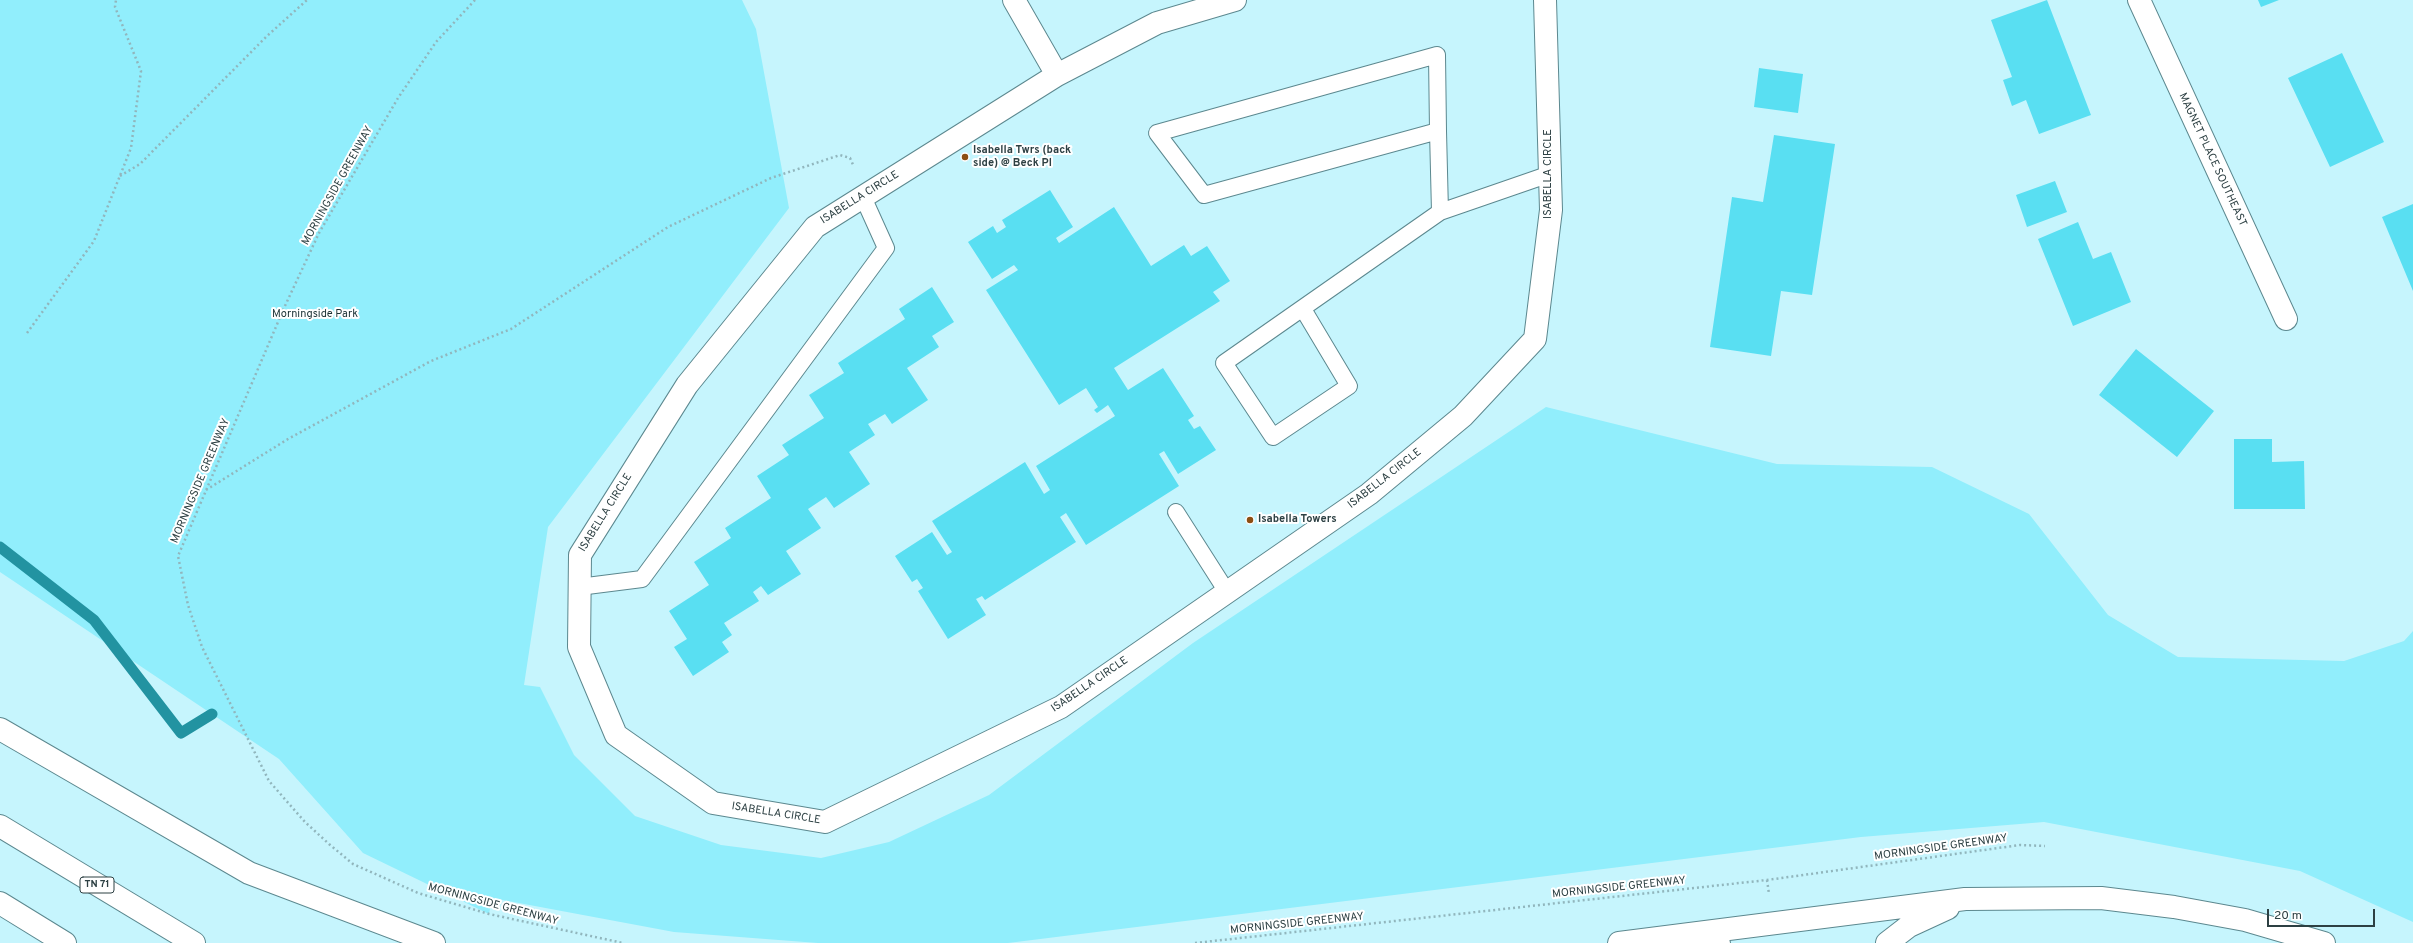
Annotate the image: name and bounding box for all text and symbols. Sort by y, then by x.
street label: MAGNET PLACE SOUTHEAST [2175,91,2249,229]
street label: MORNINGSIDE GREENWAY [300,124,376,248]
street label: ISABELLA CIRCLE [1542,129,1556,219]
place label: Isabella Twrs (back side) @ Beck Pl [973,144,1071,170]
marker: Isabella Twrs (back side) @ Beck Pl [960,152,970,162]
street label: ISABELLA CIRCLE [818,169,902,227]
park label: Morningside Park [272,308,358,322]
street label: MORNINGSIDE GREENWAY [169,417,233,545]
street label: ISABELLA CIRCLE [1346,446,1424,512]
street label: ISABELLA CIRCLE [577,471,635,555]
place label: Isabella Towers [1258,513,1337,527]
marker: Isabella Towers [1245,515,1255,525]
street label: ISABELLA CIRCLE [1049,654,1131,716]
street label: ISABELLA CIRCLE [731,800,821,828]
street label: MORNINGSIDE GREENWAY [1874,832,2008,864]
street label: MORNINGSIDE GREENWAY [1552,874,1686,902]
road number: TN 71 [80,877,114,893]
street label: MORNINGSIDE GREENWAY [426,881,560,929]
scale bar [2269,901,2377,927]
text: 20 m [2274,908,2302,924]
street label: MORNINGSIDE GREENWAY [1230,910,1364,938]

